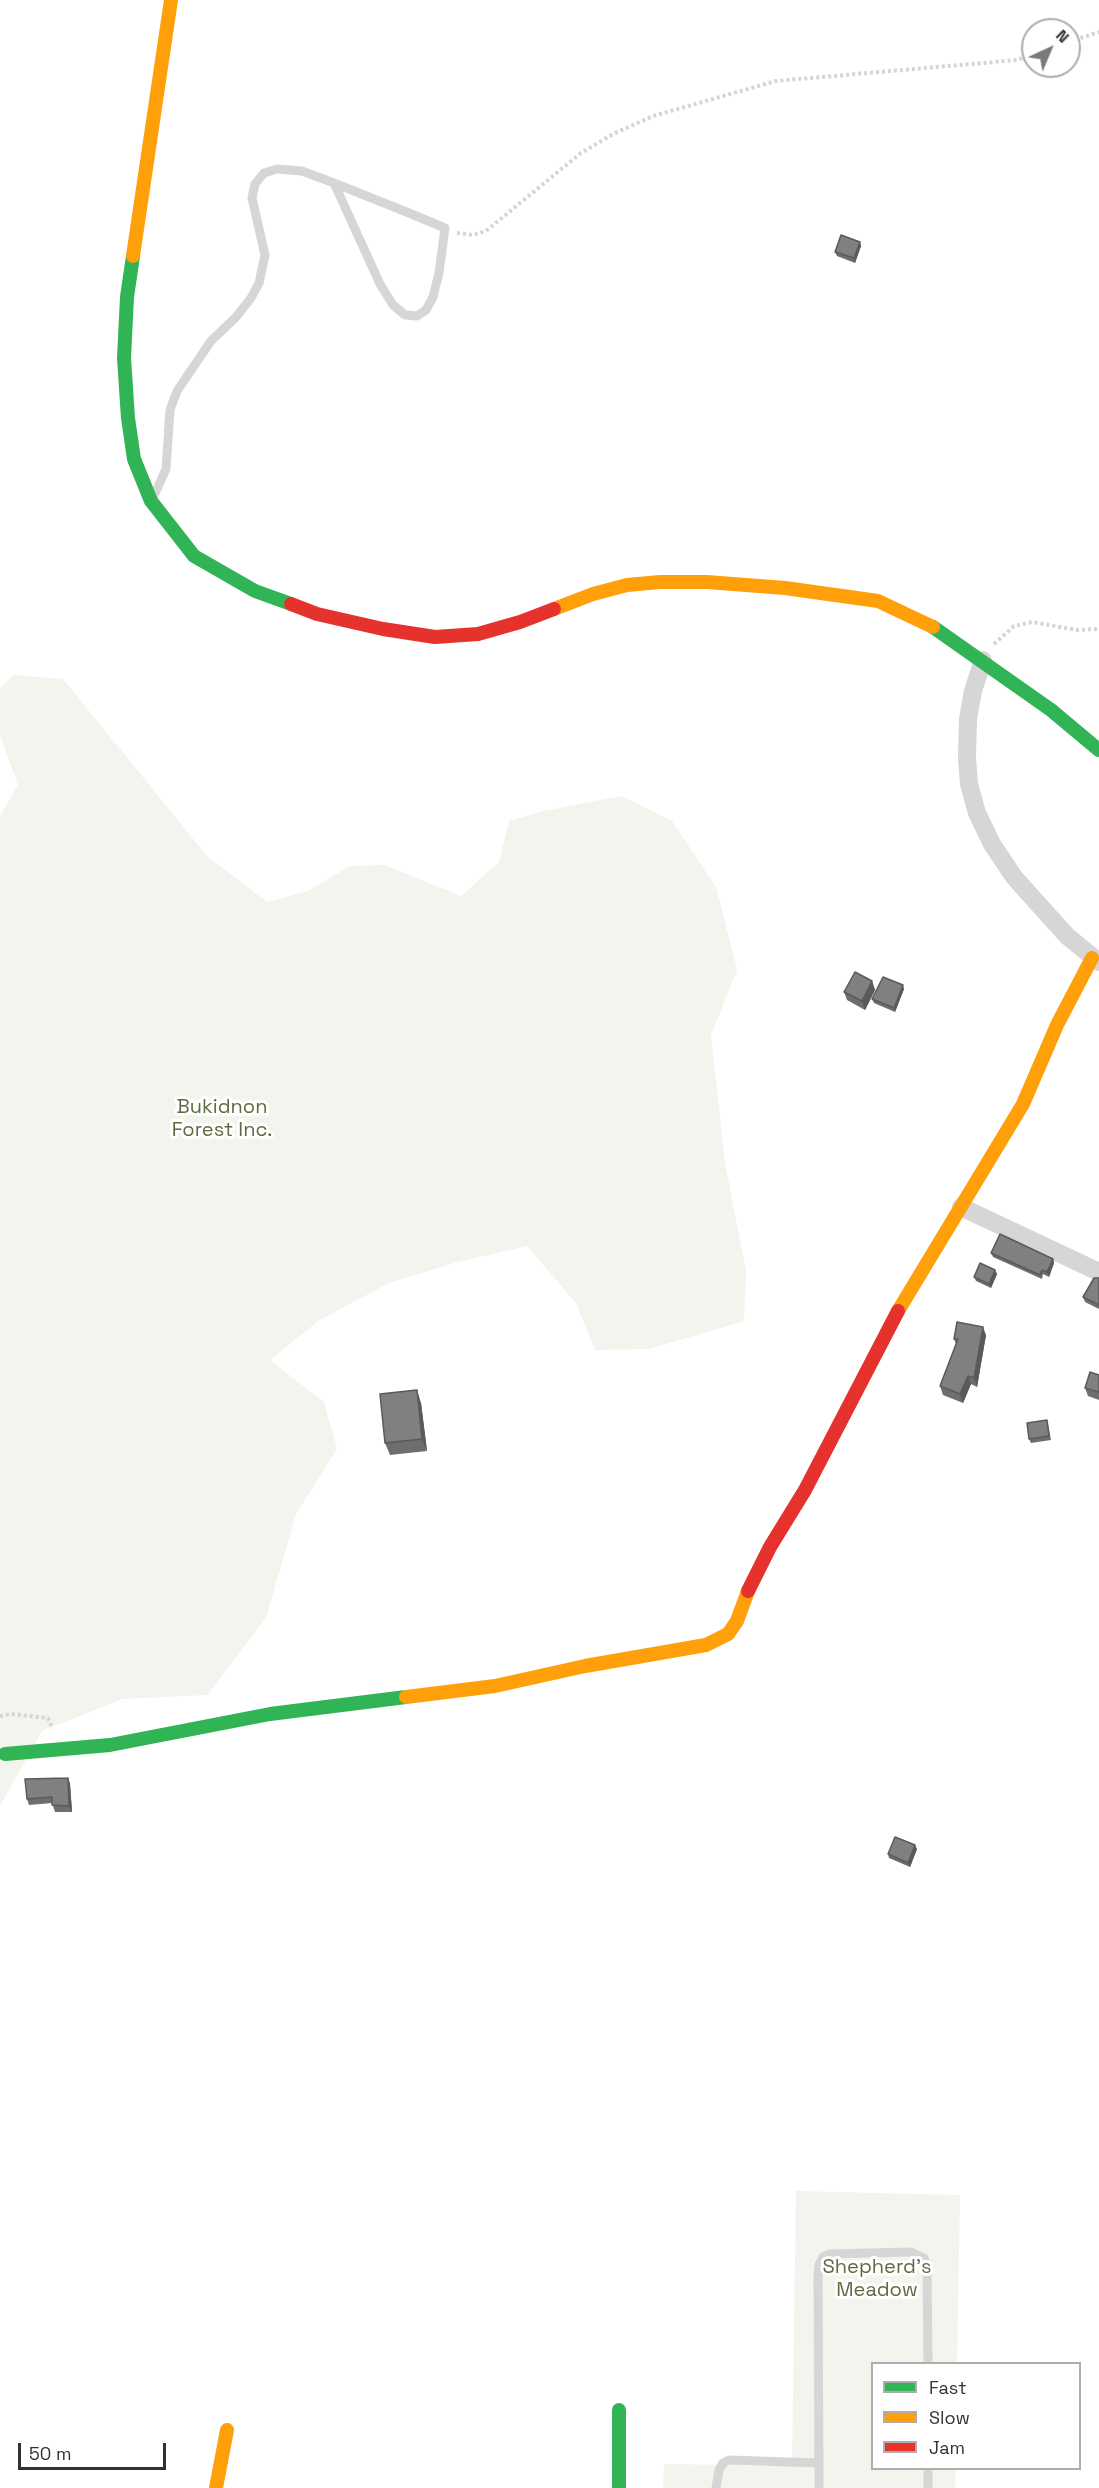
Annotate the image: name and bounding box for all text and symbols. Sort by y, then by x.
north arrow [1021,18,1081,78]
text: N [1051,25,1074,47]
park label: Bukidnon Forest Inc. [172,1096,272,1143]
park label: Shepherd's Meadow [823,2256,931,2303]
legend [871,2362,1081,2470]
text: Fast [929,2376,966,2399]
text: Slow [929,2406,970,2429]
scale bar [21,2431,170,2469]
text: Jam [929,2436,965,2459]
text: 50 m [29,2442,71,2465]

